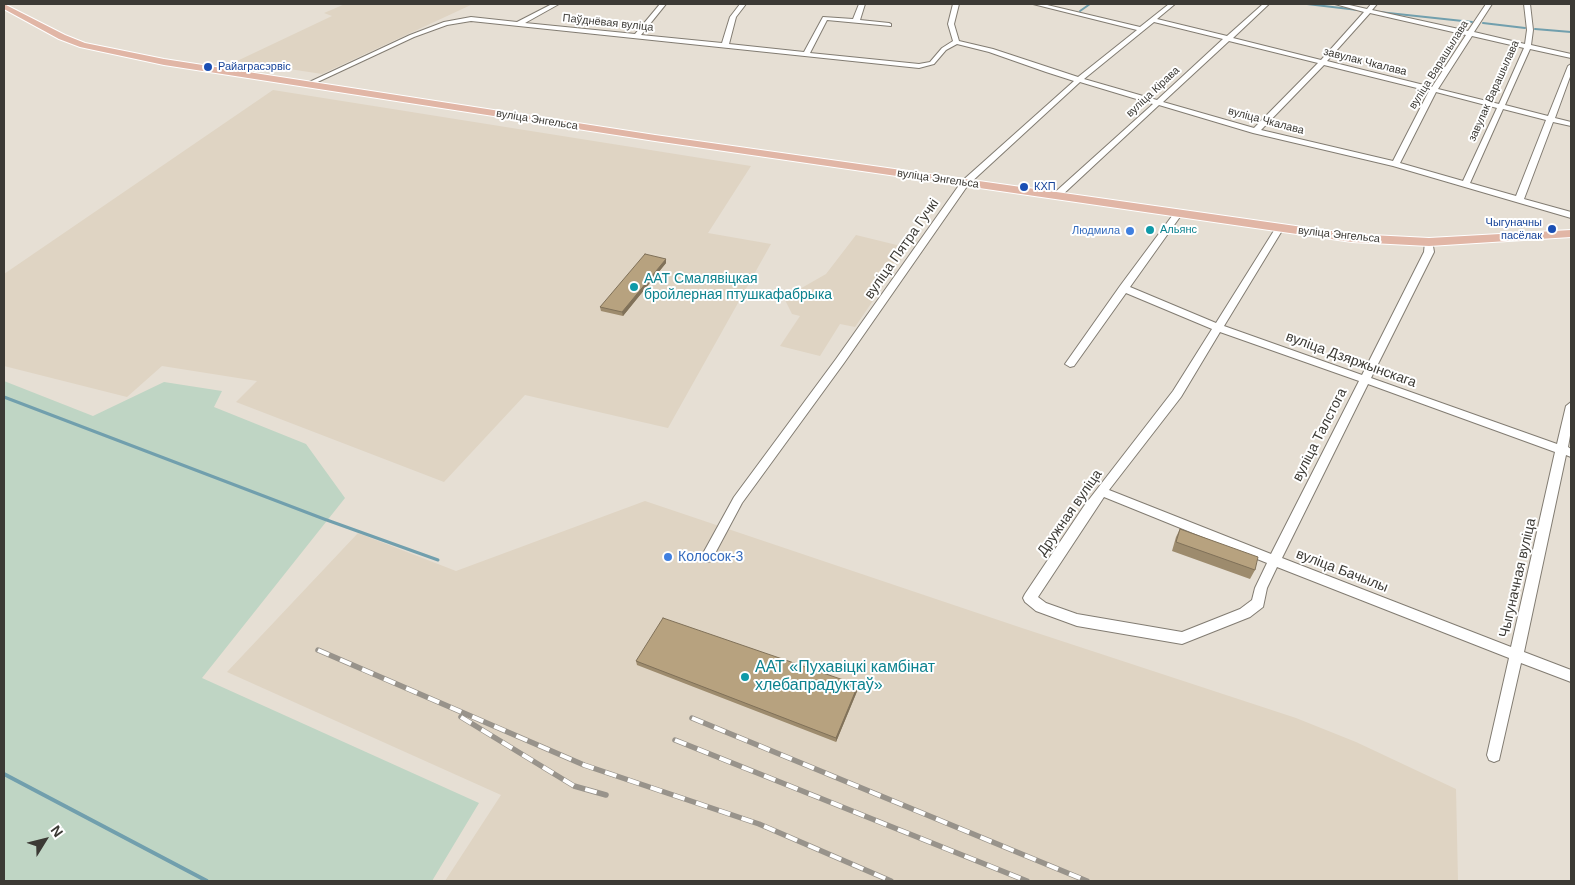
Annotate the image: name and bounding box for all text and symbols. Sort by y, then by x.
street label: Паўднёвая вуліца [562,12,654,34]
street label: вуліца Варашылава [1406,18,1472,112]
street label: завулак Варашылава [1466,38,1522,144]
street label: завулак Чкалава [1322,45,1408,79]
place label: Райаграсэрвіс [218,60,291,74]
marker: Райаграсэрвіс [202,61,214,73]
street label: вуліца Кірава [1124,64,1182,120]
street label: вуліца Чкалава [1227,105,1305,137]
street label: вуліца Энгельса [495,107,579,133]
street label: вуліца Энгельса [896,167,980,191]
place label: КХП [1034,180,1056,194]
marker: КХП [1018,181,1030,193]
street label: вуліца Пятра Гучкі [861,196,943,302]
place label: Чыгуначны пасёлак [1486,216,1542,242]
place label: Альянс [1160,223,1197,237]
marker: Чыгуначны пасёлак [1546,223,1558,235]
place label: Людмила [1072,224,1120,238]
marker: Альянс [1144,224,1156,236]
street label: вуліца Энгельса [1297,224,1381,246]
marker: Людмила [1124,225,1136,237]
place label: ААТ Смалявіцкая бройлерная птушкафабрыка [644,271,832,304]
marker: ААТ Смалявіцкая бройлерная птушкафабрыка [628,281,640,293]
street label: вуліца Дзяржынскага [1284,329,1418,391]
street label: вуліца Талстога [1289,386,1351,484]
street label: Дружная вуліца [1034,467,1106,559]
street label: Чыгуначная вуліца [1496,517,1540,639]
street label: вуліца Бачылы [1294,546,1390,596]
place label: Колосок-3 [678,549,743,565]
marker: Колосок-3 [662,551,674,563]
place label: ААТ «Пухавіцкі камбінат хлебапрадуктаў» [755,658,935,696]
marker: ААТ «Пухавіцкі камбінат хлебапрадуктаў» [739,671,751,683]
north arrow [20,815,70,865]
text: N [48,822,67,840]

